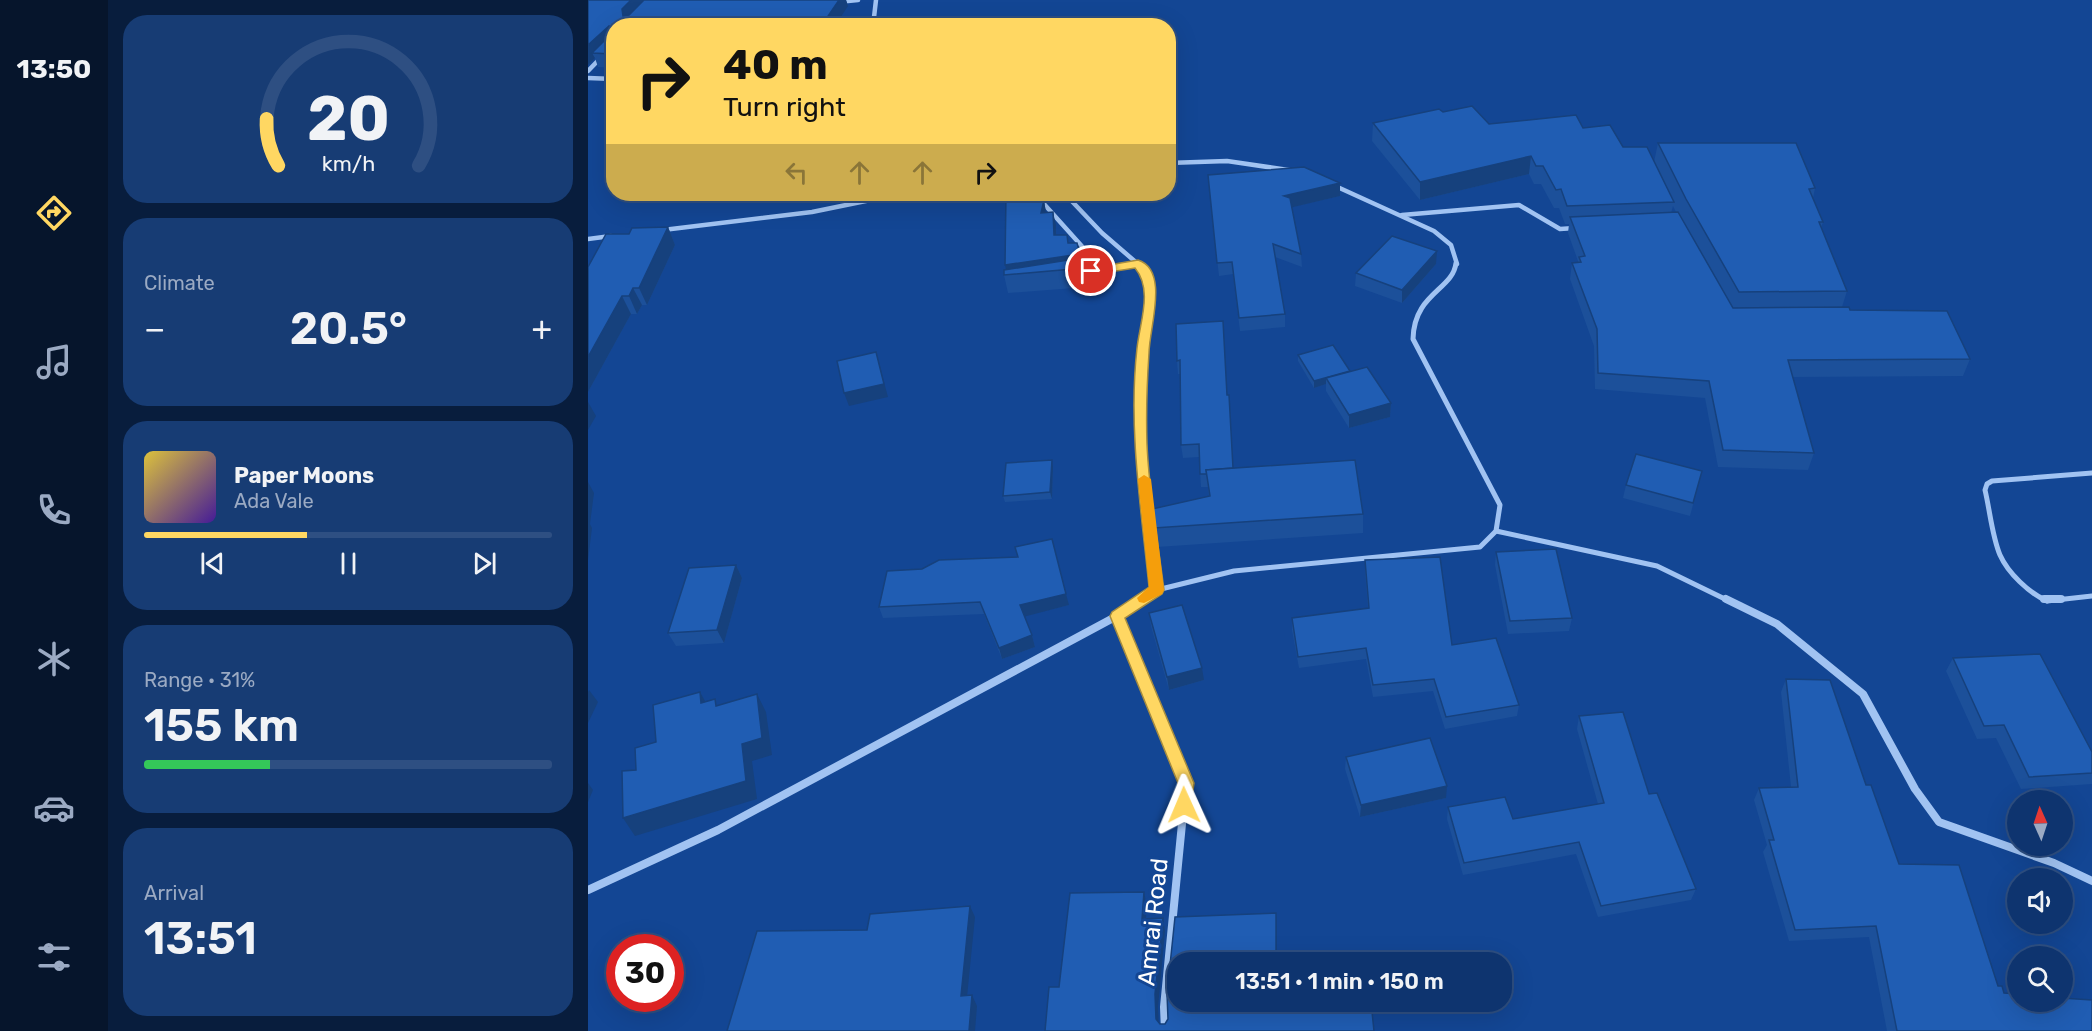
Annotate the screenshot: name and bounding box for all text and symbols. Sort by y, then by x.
text: 40 m [723,40,828,90]
icon: right [624,42,702,120]
text: 13:50 [17,53,91,85]
text: 20 [307,82,389,156]
text: Turn right [723,91,846,123]
text: km/h [321,151,375,176]
icon: left [780,156,813,189]
icon: ahead [843,156,876,189]
icon: ahead [906,156,939,189]
icon: right [969,156,1002,189]
icon: directions [33,192,75,234]
pin [1065,245,1116,296]
icon: arrive [1074,254,1107,287]
text: Climate [144,271,215,295]
text: 20.5° [290,302,407,355]
text: − [144,309,165,348]
text: + [531,309,552,348]
icon: music [33,341,75,383]
text: Paper Moons [234,462,374,489]
icon: phone [33,489,75,531]
text: Ada Vale [234,489,314,513]
icon: previous [196,547,229,580]
icon: pause [332,547,365,580]
icon: next [468,547,501,580]
icon: climate [33,638,75,680]
text: Range · 31% [144,668,255,692]
text: 155 km [144,699,299,752]
position arrow [1152,773,1216,837]
icon: car [33,787,75,829]
north arrow [2007,790,2073,856]
map controls [2007,790,2073,1012]
street label: Amrai Road [1132,857,1174,987]
button: sound [2007,868,2073,934]
text: Arrival [144,881,204,905]
text: 13:51 [144,912,257,965]
speed limit sign: 30 [606,934,684,1012]
icon: filters [33,936,75,978]
button: search [2007,946,2073,1012]
text: 13:51 · 1 min · 150 m [1235,968,1444,995]

